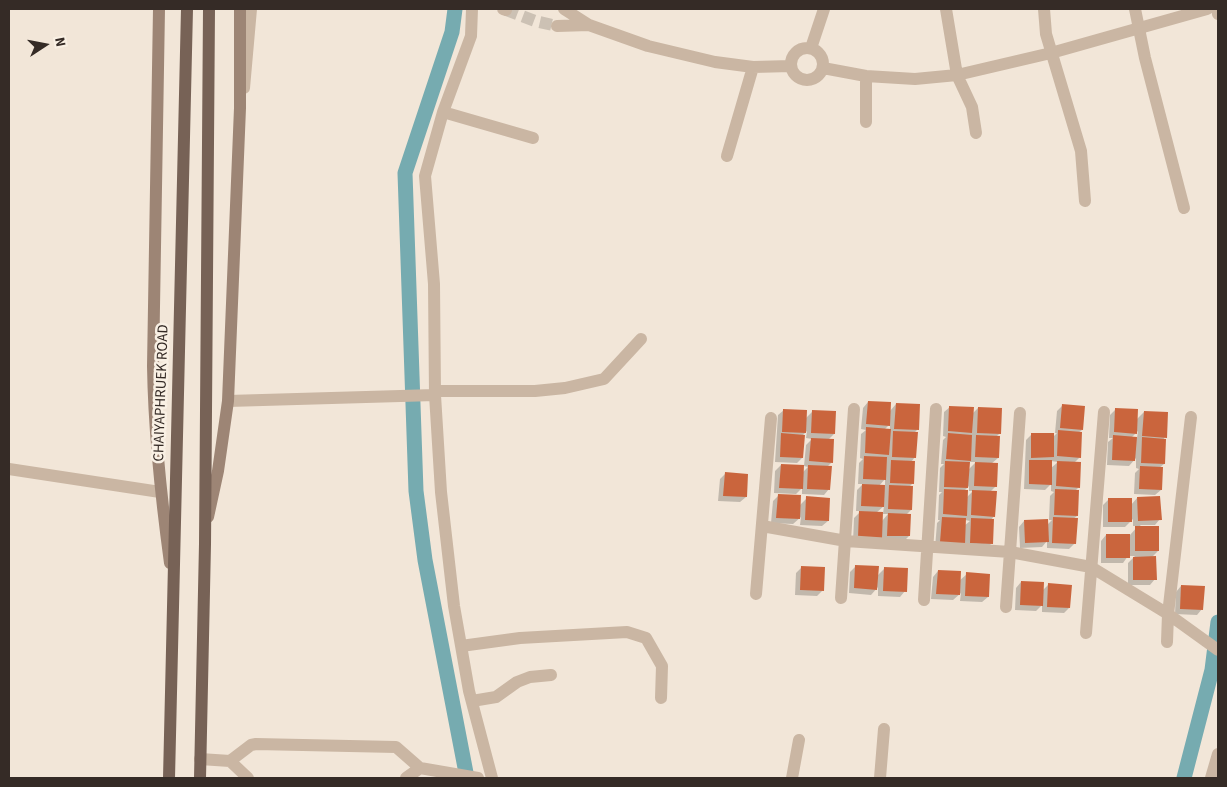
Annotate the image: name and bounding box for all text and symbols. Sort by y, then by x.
north arrow [20,20,70,70]
text: N [49,36,70,49]
street label: CHAIYAPHRUEK ROAD [151,324,173,462]

